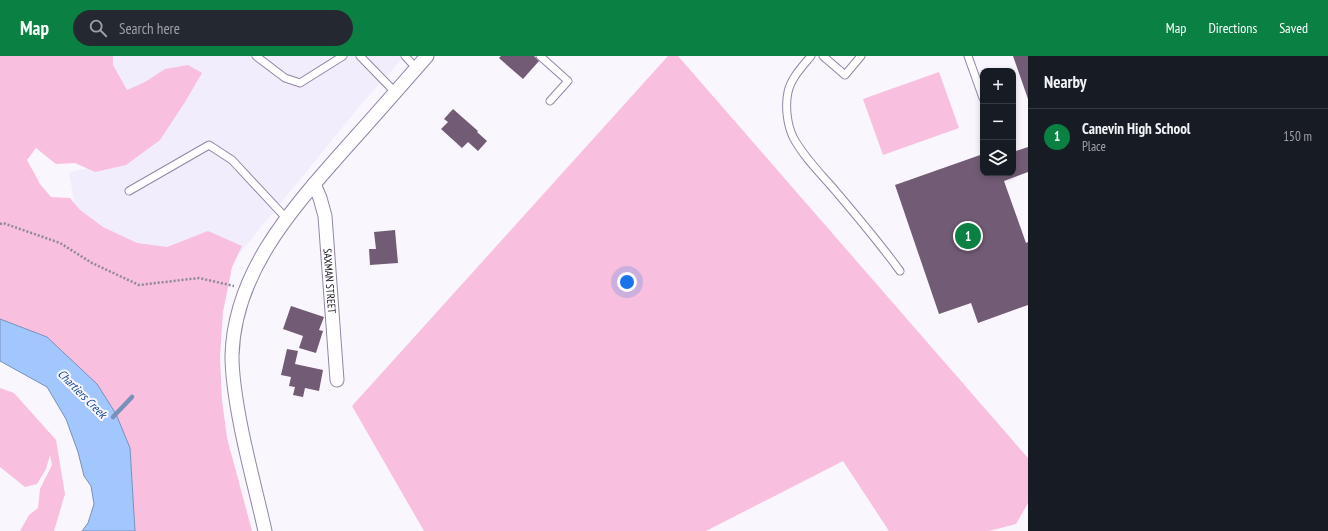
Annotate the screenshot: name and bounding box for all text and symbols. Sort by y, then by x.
search box [73,10,353,46]
text: Map [20,16,49,40]
icon: search [87,17,109,39]
text: Search here [119,19,180,38]
text: Map [1166,19,1186,37]
text: Directions [1208,19,1257,37]
text: Saved [1279,19,1308,37]
map controls [980,68,1016,176]
button: + [980,68,1016,104]
text: Nearby [1044,71,1087,93]
button: − [980,104,1016,140]
text: Canevin High School [1082,119,1191,138]
text: 1 [1054,128,1060,145]
text: 150 m [1283,128,1312,145]
text: Place [1082,138,1106,155]
button: layers [980,140,1016,176]
pin: 1 [955,221,981,251]
street label: SAXMAN STREET [320,248,339,314]
your location [617,272,637,292]
water label: Chartiers Creek [55,366,111,422]

